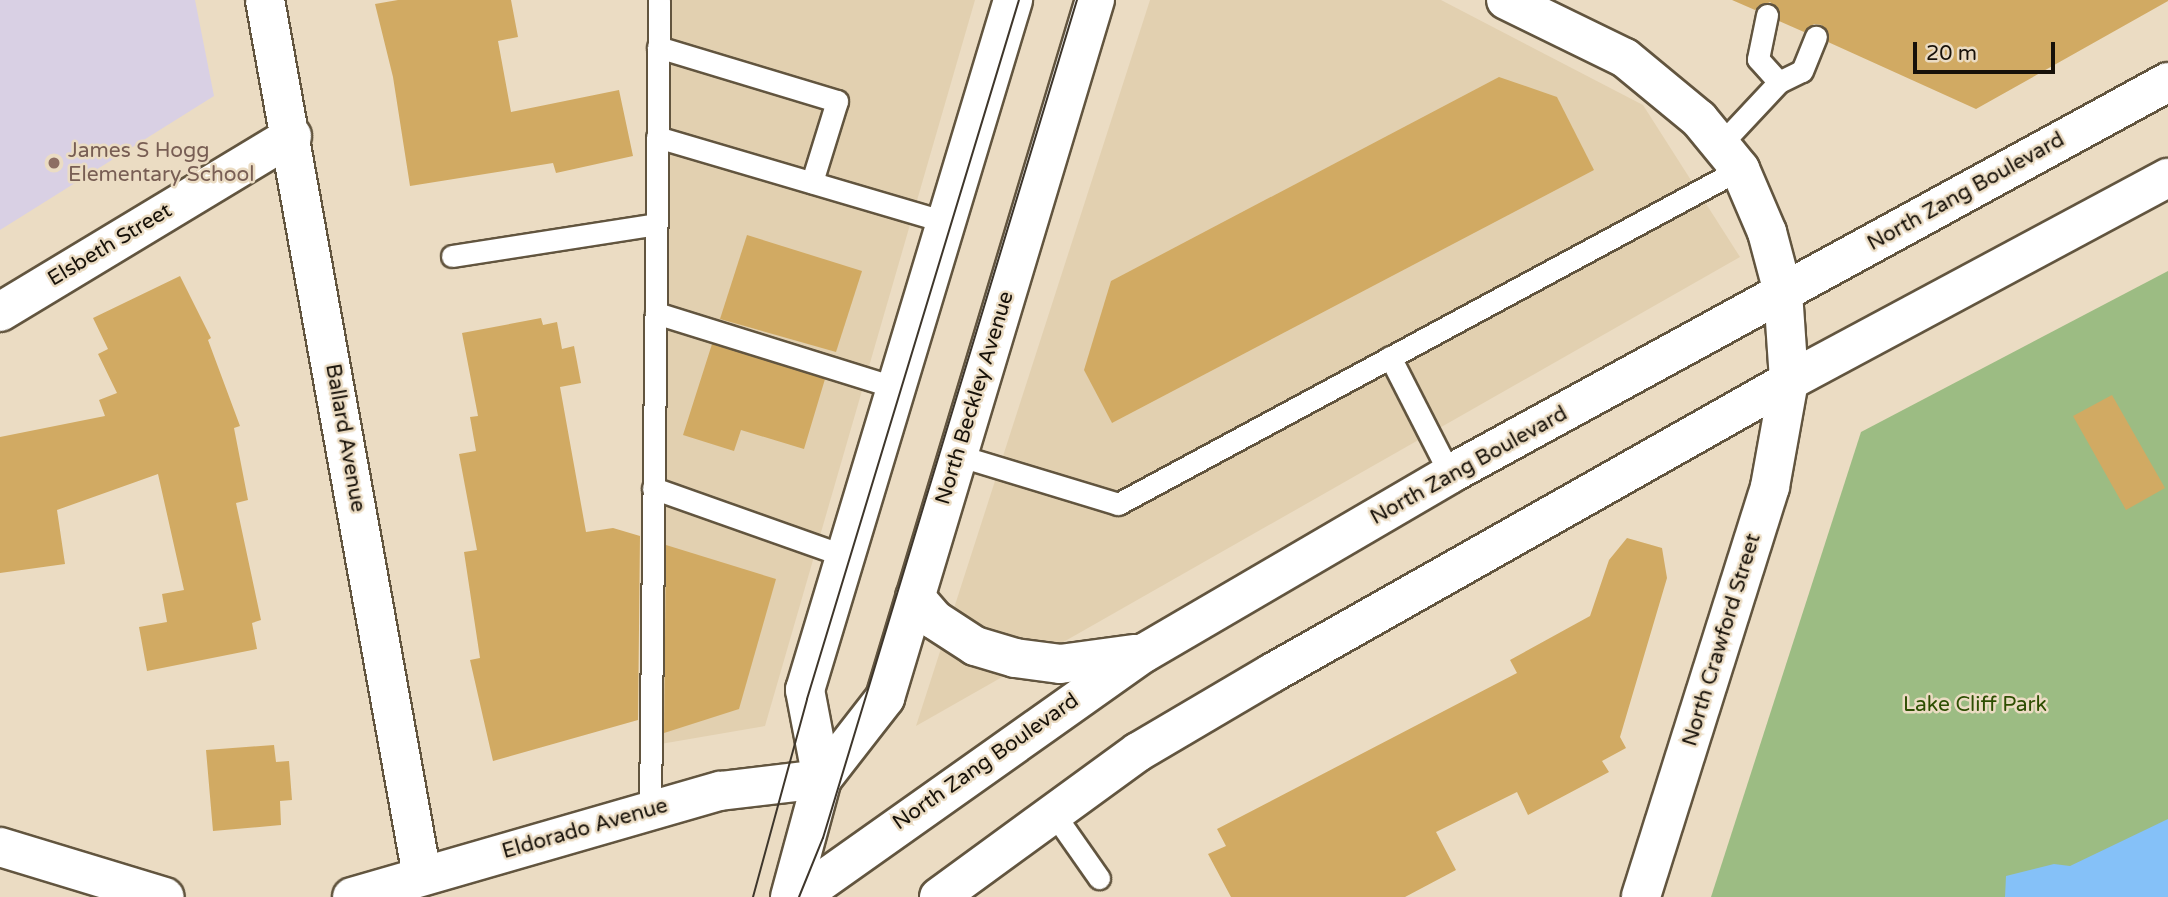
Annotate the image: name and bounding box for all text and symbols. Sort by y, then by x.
scale bar [1916,28,2058,72]
text: 20 m [1926,41,1977,66]
street label: North Zang Boulevard [1863,127,2069,257]
place label: James S Hogg Elementary School [68,138,255,188]
marker: James S Hogg Elementary School [46,155,62,171]
street label: Elsbeth Street [43,198,177,292]
street label: North Beckley Avenue [931,288,1019,508]
street label: Ballard Avenue [320,362,370,514]
street label: North Zang Boulevard [1366,401,1572,531]
street label: North Crawford Street [1678,531,1766,749]
street label: North Zang Boulevard [888,688,1084,836]
park label: Lake Cliff Park [1903,692,2047,718]
street label: Eldorado Avenue [499,793,671,865]

